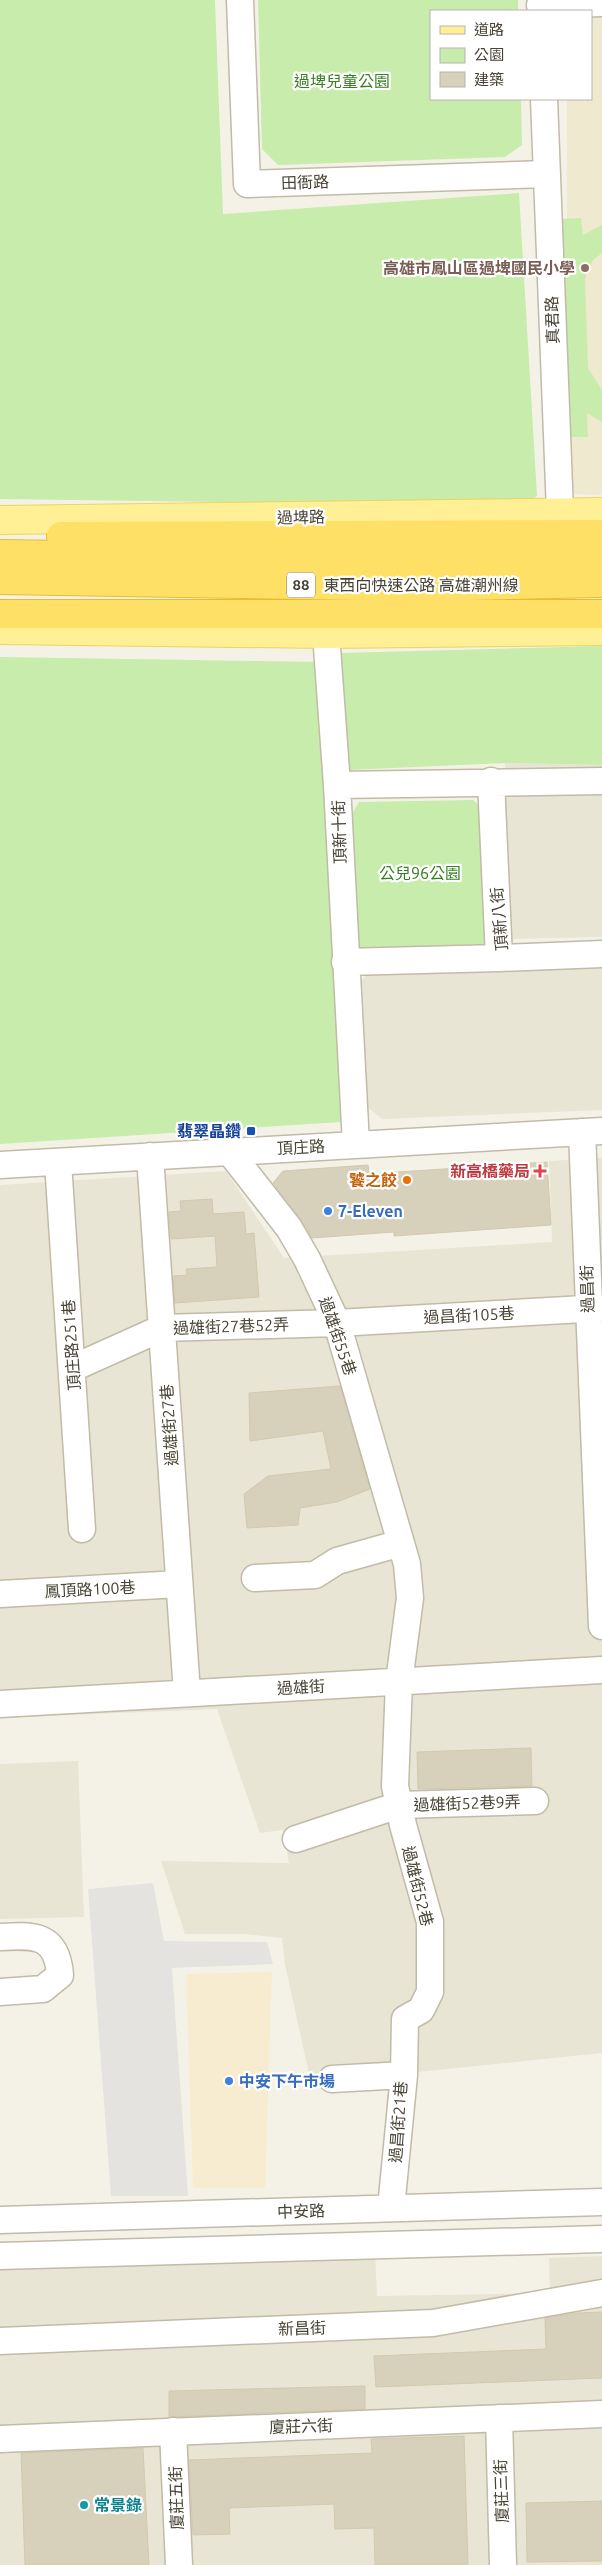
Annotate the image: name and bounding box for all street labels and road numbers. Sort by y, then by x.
street label: 田衙路 [281,172,329,192]
street label: 真君路 [542,296,562,344]
street label: 過埤路 [277,508,325,526]
road number: 88 [287,572,315,598]
street label: 東西向快速公路 高雄潮州線 [323,576,519,594]
street label: 頂新十街 [329,800,349,864]
street label: 頂新八街 [487,886,511,952]
street label: 頂庄路 [277,1137,325,1157]
street label: 過昌街 [577,1265,597,1313]
street label: 過雄街55巷 [316,1294,360,1378]
street label: 頂庄路251巷 [59,1299,83,1391]
street label: 過昌街105巷 [423,1304,515,1326]
street label: 過雄街27巷52弄 [173,1315,289,1337]
street label: 過雄街27巷 [157,1383,181,1467]
street label: 鳳頂路100巷 [44,1578,136,1600]
street label: 過雄街 [277,1677,325,1697]
street label: 過雄街52巷9弄 [413,1792,521,1814]
street label: 過雄街52巷 [399,1844,437,1928]
street label: 過昌街21巷 [386,2080,410,2164]
street label: 中安路 [277,2201,325,2221]
street label: 新昌街 [278,2318,326,2338]
street label: 廈莊六街 [269,2416,333,2436]
street label: 廈莊三街 [491,2459,511,2523]
street label: 廈莊五街 [166,2466,186,2530]

